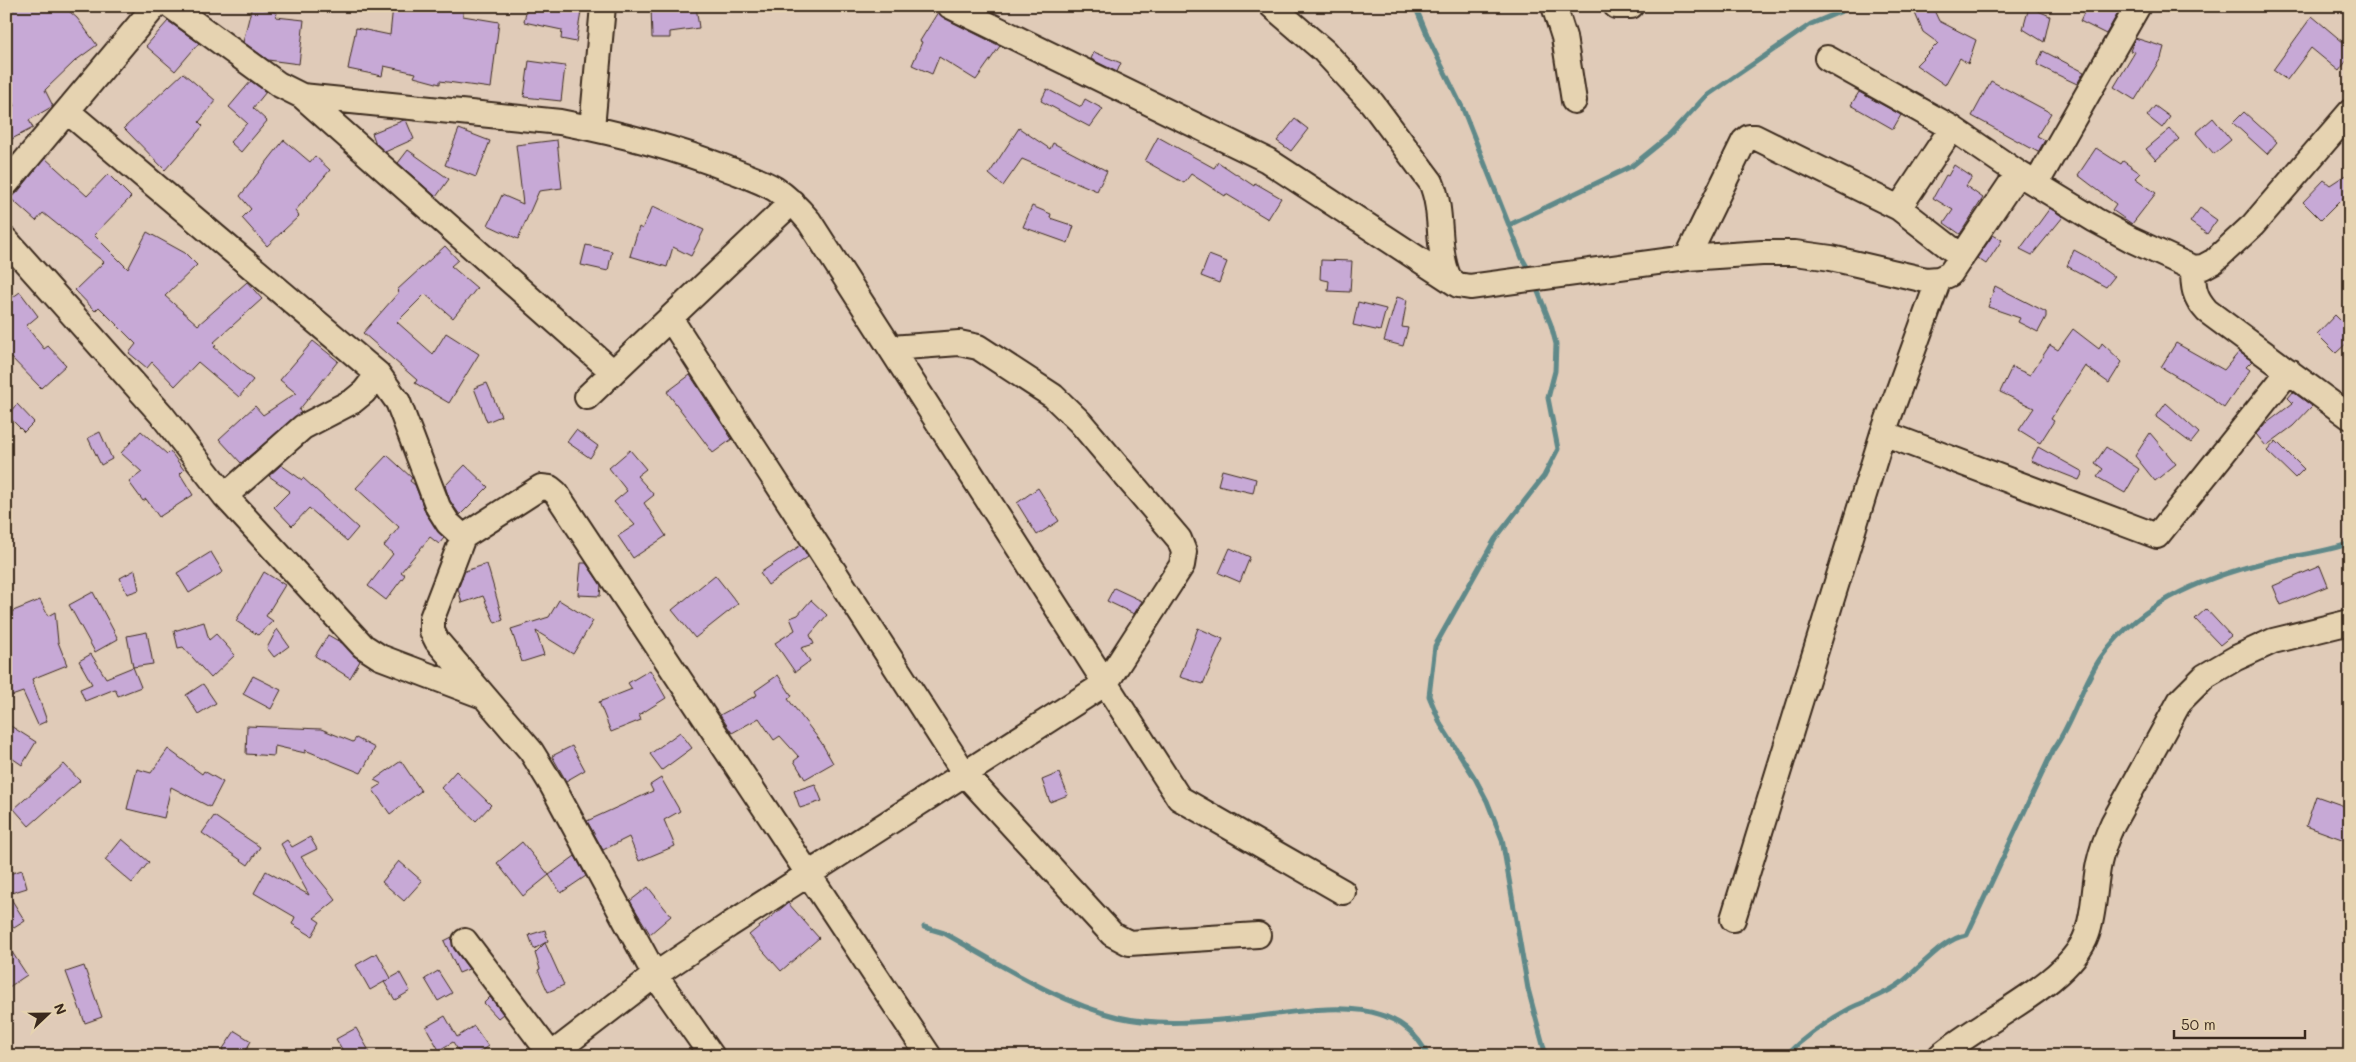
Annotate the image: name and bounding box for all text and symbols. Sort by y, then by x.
north arrow [22,990,72,1040]
text: N [50,1000,71,1017]
scale bar [2174,1007,2305,1039]
text: 50 m [2181,1014,2216,1034]

